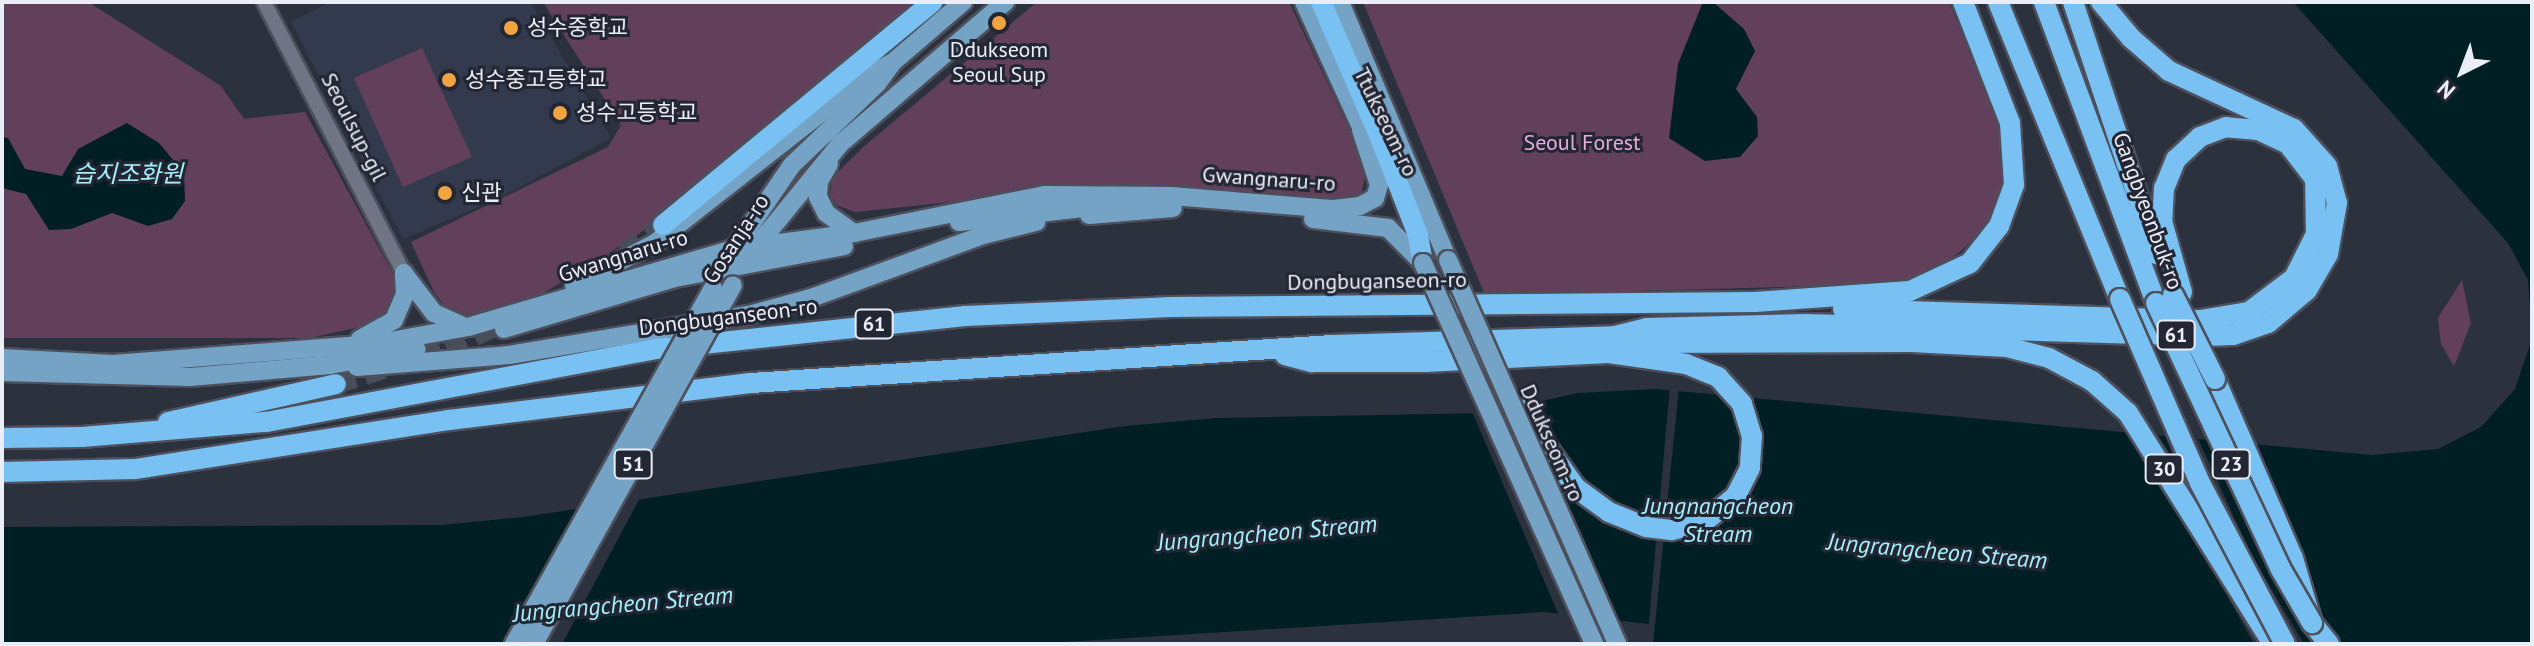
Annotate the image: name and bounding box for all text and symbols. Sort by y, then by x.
marker: Ddukseom Seoul Sup [990,14,1008,32]
place label: 성수중학교 [527,15,628,41]
marker: 성수중학교 [502,19,520,37]
north arrow [2422,32,2502,112]
place label: Ddukseom Seoul Sup [950,36,1048,88]
street label: Ttukseom-ro [1348,63,1424,181]
place label: 성수중고등학교 [465,67,607,93]
street label: Seoulsup-gil [316,69,392,185]
marker: 성수중고등학교 [440,71,458,89]
text: N [2431,75,2461,105]
place label: 성수고등학교 [576,100,697,126]
marker: 성수고등학교 [551,104,569,122]
street label: Gangbyeonbuk-ro [2107,129,2189,293]
park label: Seoul Forest [1523,130,1641,156]
water label: 습지조화원 [73,160,183,188]
street label: Gwangnaru-ro [1201,161,1337,197]
place label: 신관 [461,180,501,206]
marker: 신관 [436,184,454,202]
street label: Gosanja-ro [697,189,775,289]
street label: Gwangnaru-ro [555,224,691,288]
street label: Dongbuganseon-ro [1287,266,1467,296]
street label: Dongbuganseon-ro [637,293,819,341]
road number: 61 [854,308,894,340]
road number: 61 [2156,319,2196,351]
street label: Ddukseom-ro [1514,380,1590,506]
road number: 51 [613,448,653,480]
road number: 23 [2211,448,2251,480]
road number: 30 [2144,453,2184,485]
water label: Jungnangcheon Stream [1643,492,1793,548]
water label: Jungrangcheon Stream [1156,509,1378,557]
water label: Jungrangcheon Stream [1826,527,2048,575]
water label: Jungrangcheon Stream [512,580,734,628]

